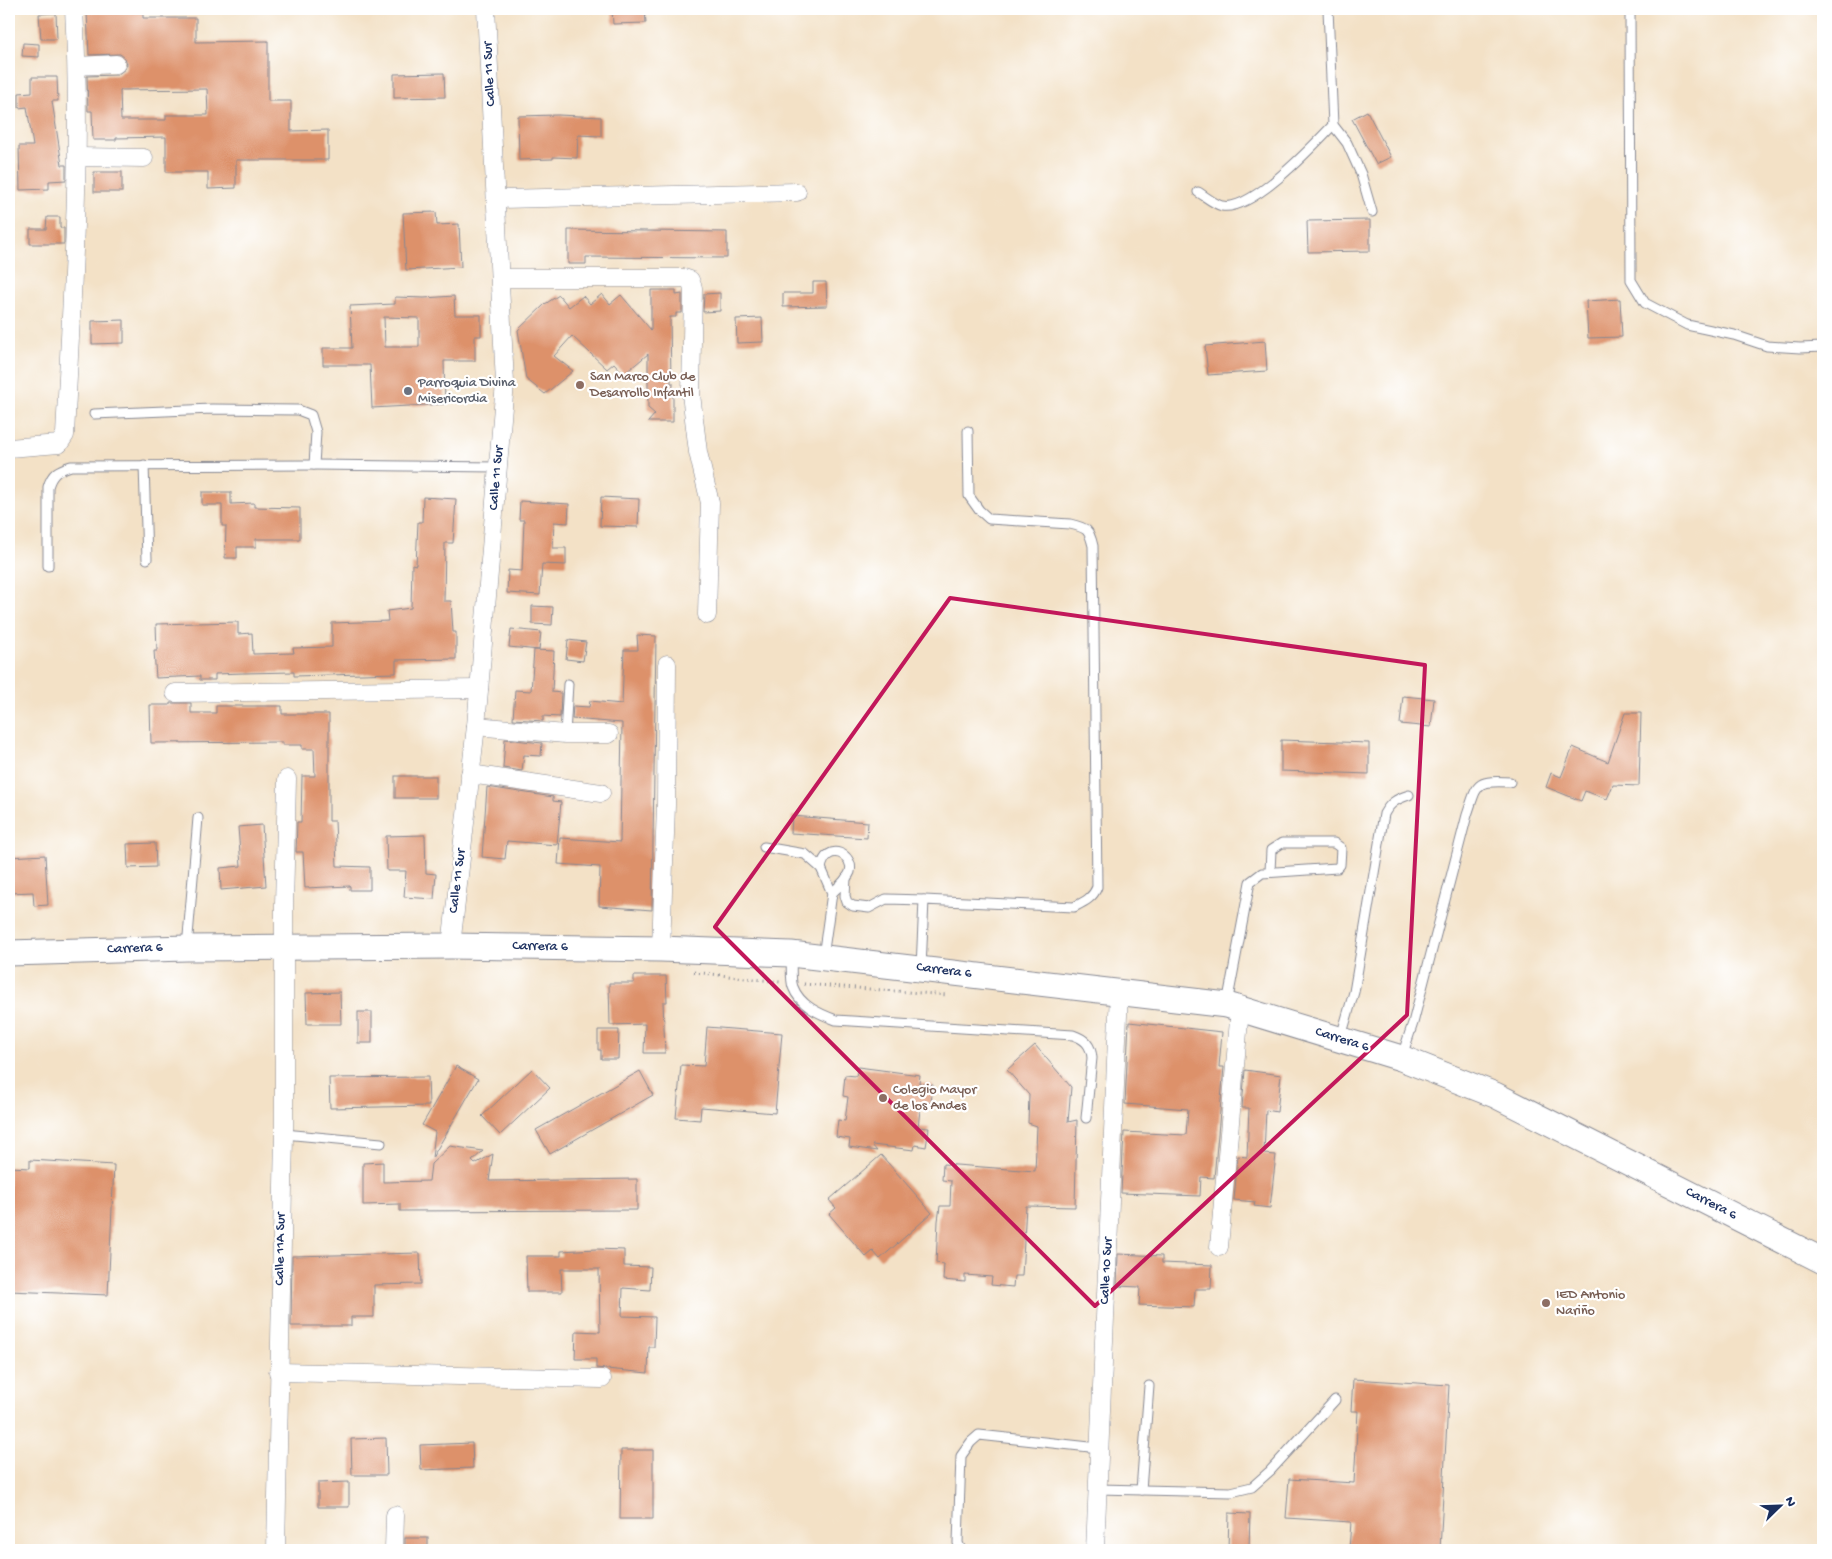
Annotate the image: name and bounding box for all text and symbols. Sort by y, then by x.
street label: Calle 11 Sur [480,40,500,107]
place label: San Marco Club de Desarrollo Infantil [589,369,696,402]
place label: Parroquia Divina Misericordia [417,375,517,408]
marker: San Marco Club de Desarrollo Infantil [574,379,586,391]
marker: Parroquia Divina Misericordia [402,385,414,397]
street label: Calle 11 Sur [486,444,508,511]
street label: Calle 11 Sur [446,847,471,914]
street label: Carrera 6 [512,938,569,956]
street label: Carrera 6 [107,940,164,958]
street label: Carrera 6 [915,959,974,983]
street label: Carrera 6 [1313,1024,1372,1057]
place label: Colegio Mayor de los Andes [893,1082,977,1115]
marker: Colegio Mayor de los Andes [877,1092,889,1104]
street label: Carrera 6 [1682,1184,1740,1225]
street label: Calle 11A Sur [272,1211,290,1286]
street label: Calle 10 Sur [1097,1236,1117,1305]
place label: IED Antonio Nariño [1556,1287,1625,1320]
marker: IED Antonio Nariño [1540,1297,1552,1309]
north arrow [1754,1482,1804,1532]
text: N [1780,1494,1799,1509]

